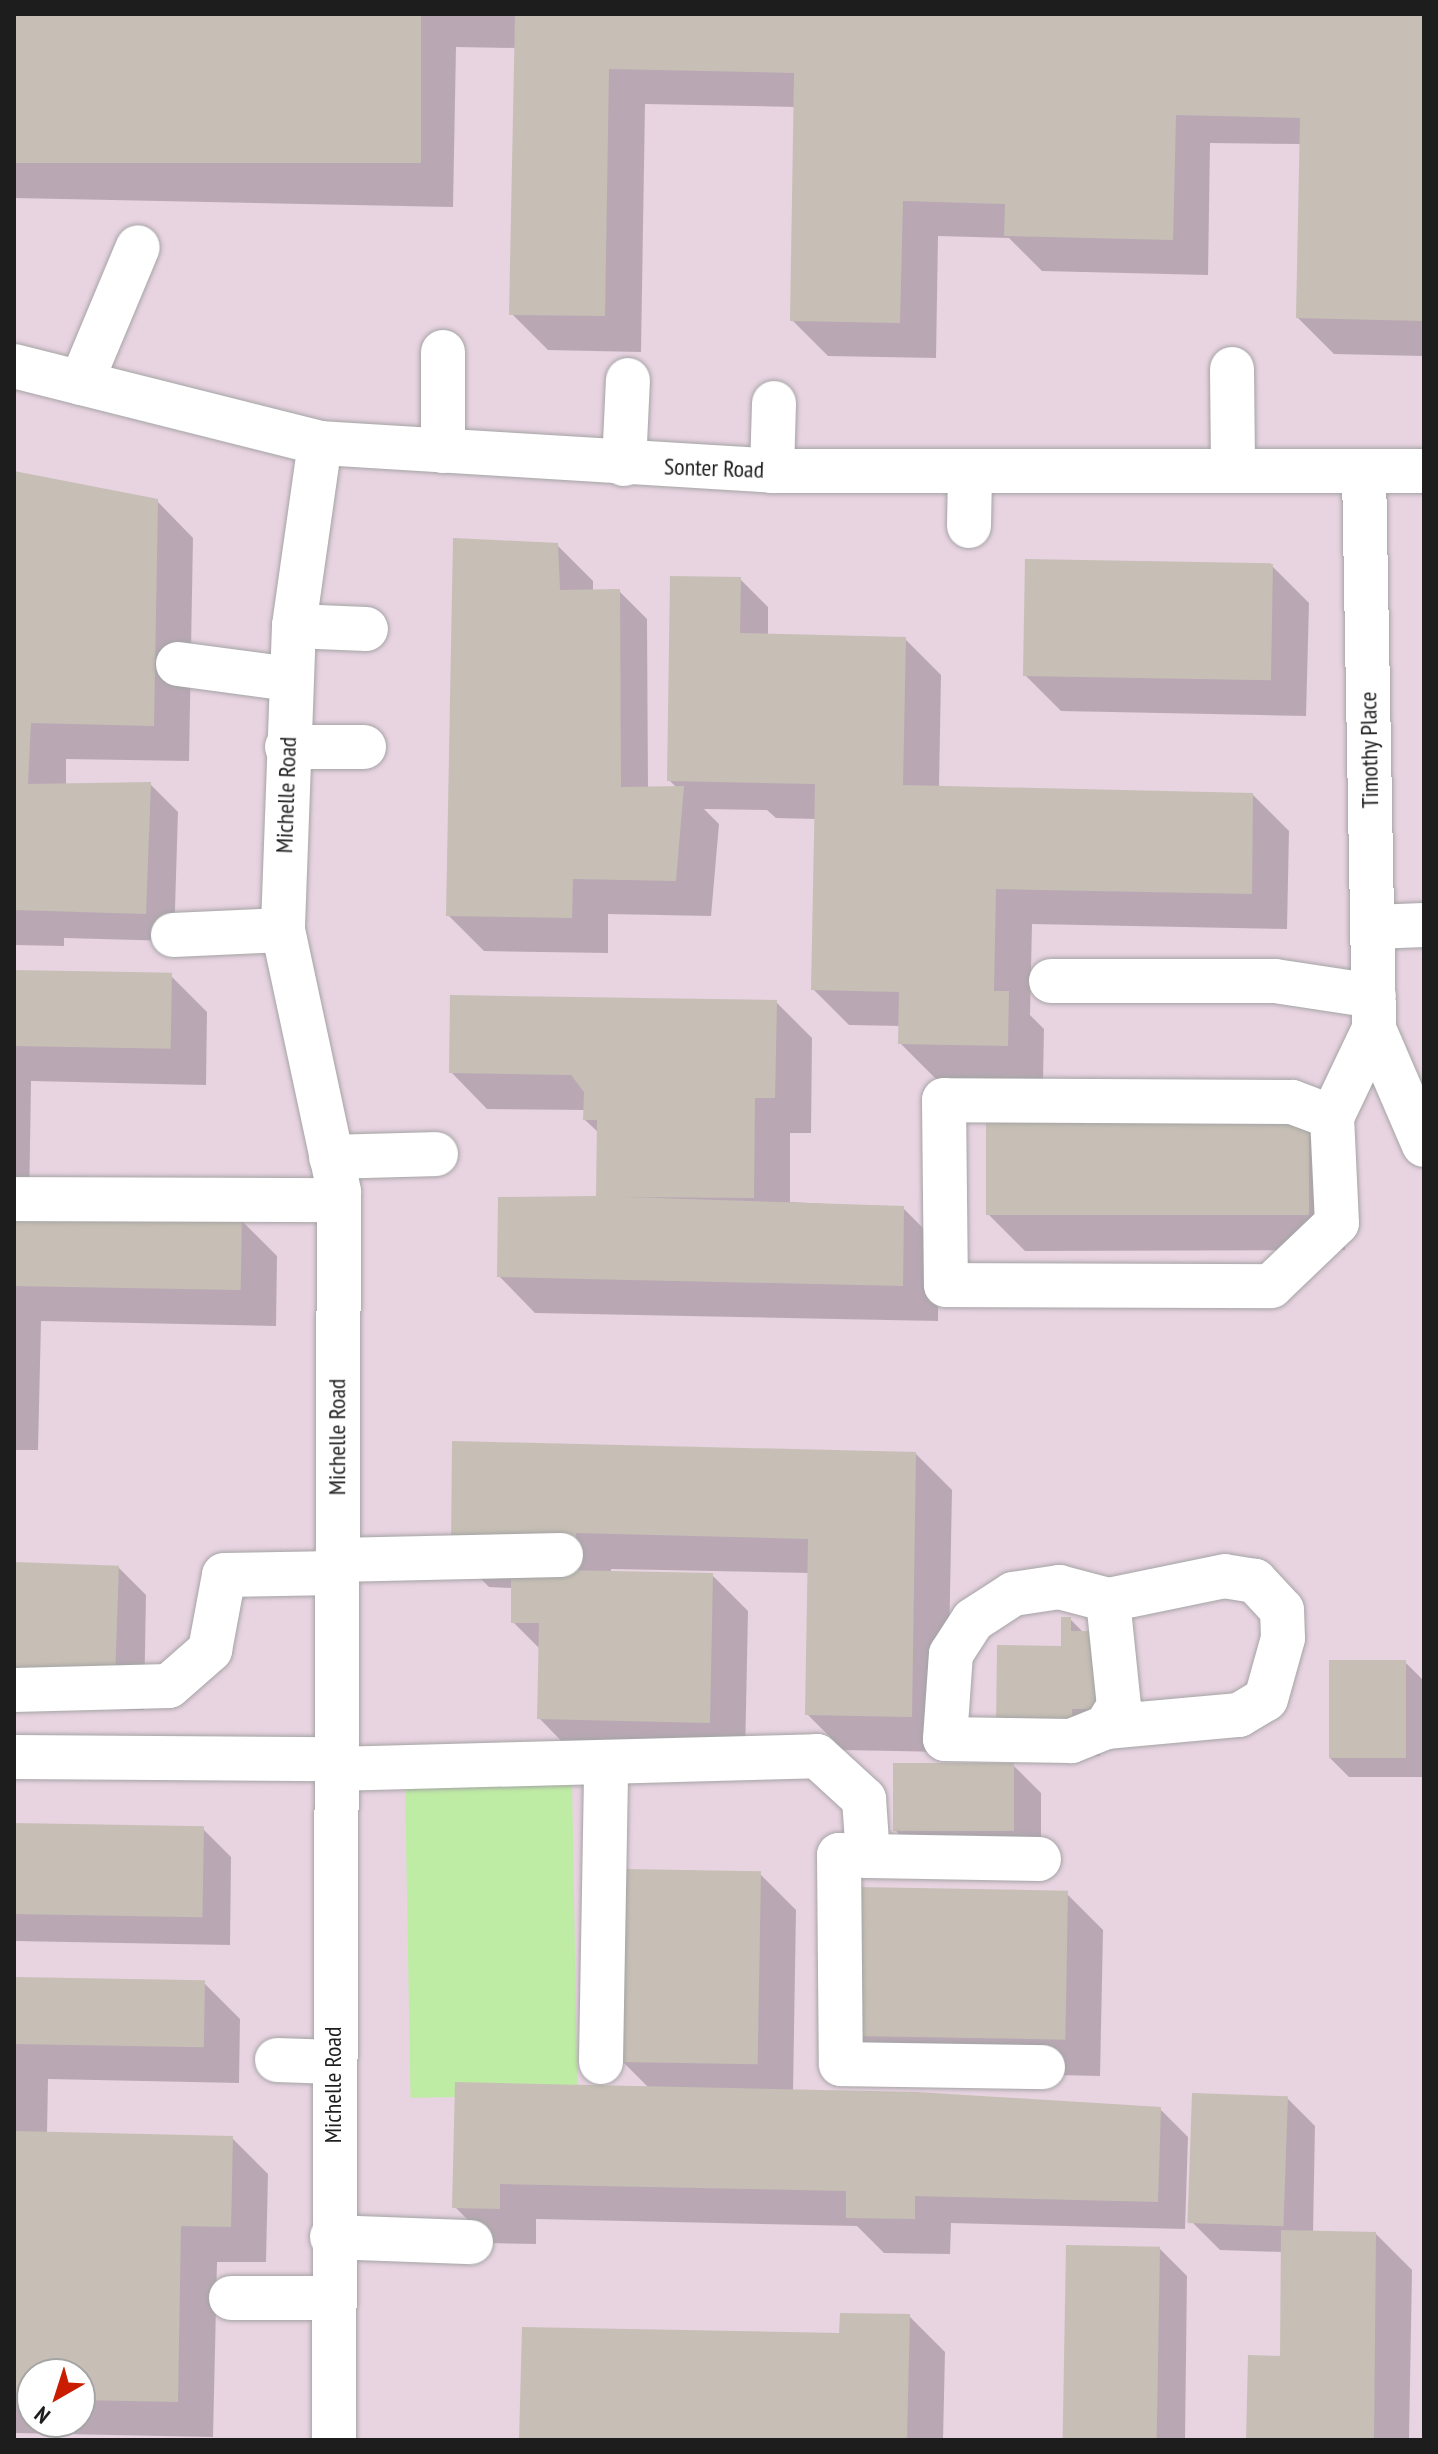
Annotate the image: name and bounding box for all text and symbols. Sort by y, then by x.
street label: Sonter Road [663,452,765,484]
street label: Timothy Place [1354,691,1384,809]
street label: Michelle Road [270,736,302,854]
street label: Michelle Road [323,1379,351,1495]
street label: Michelle Road [319,2027,347,2143]
north arrow [16,2358,96,2438]
text: N [29,2400,56,2430]

